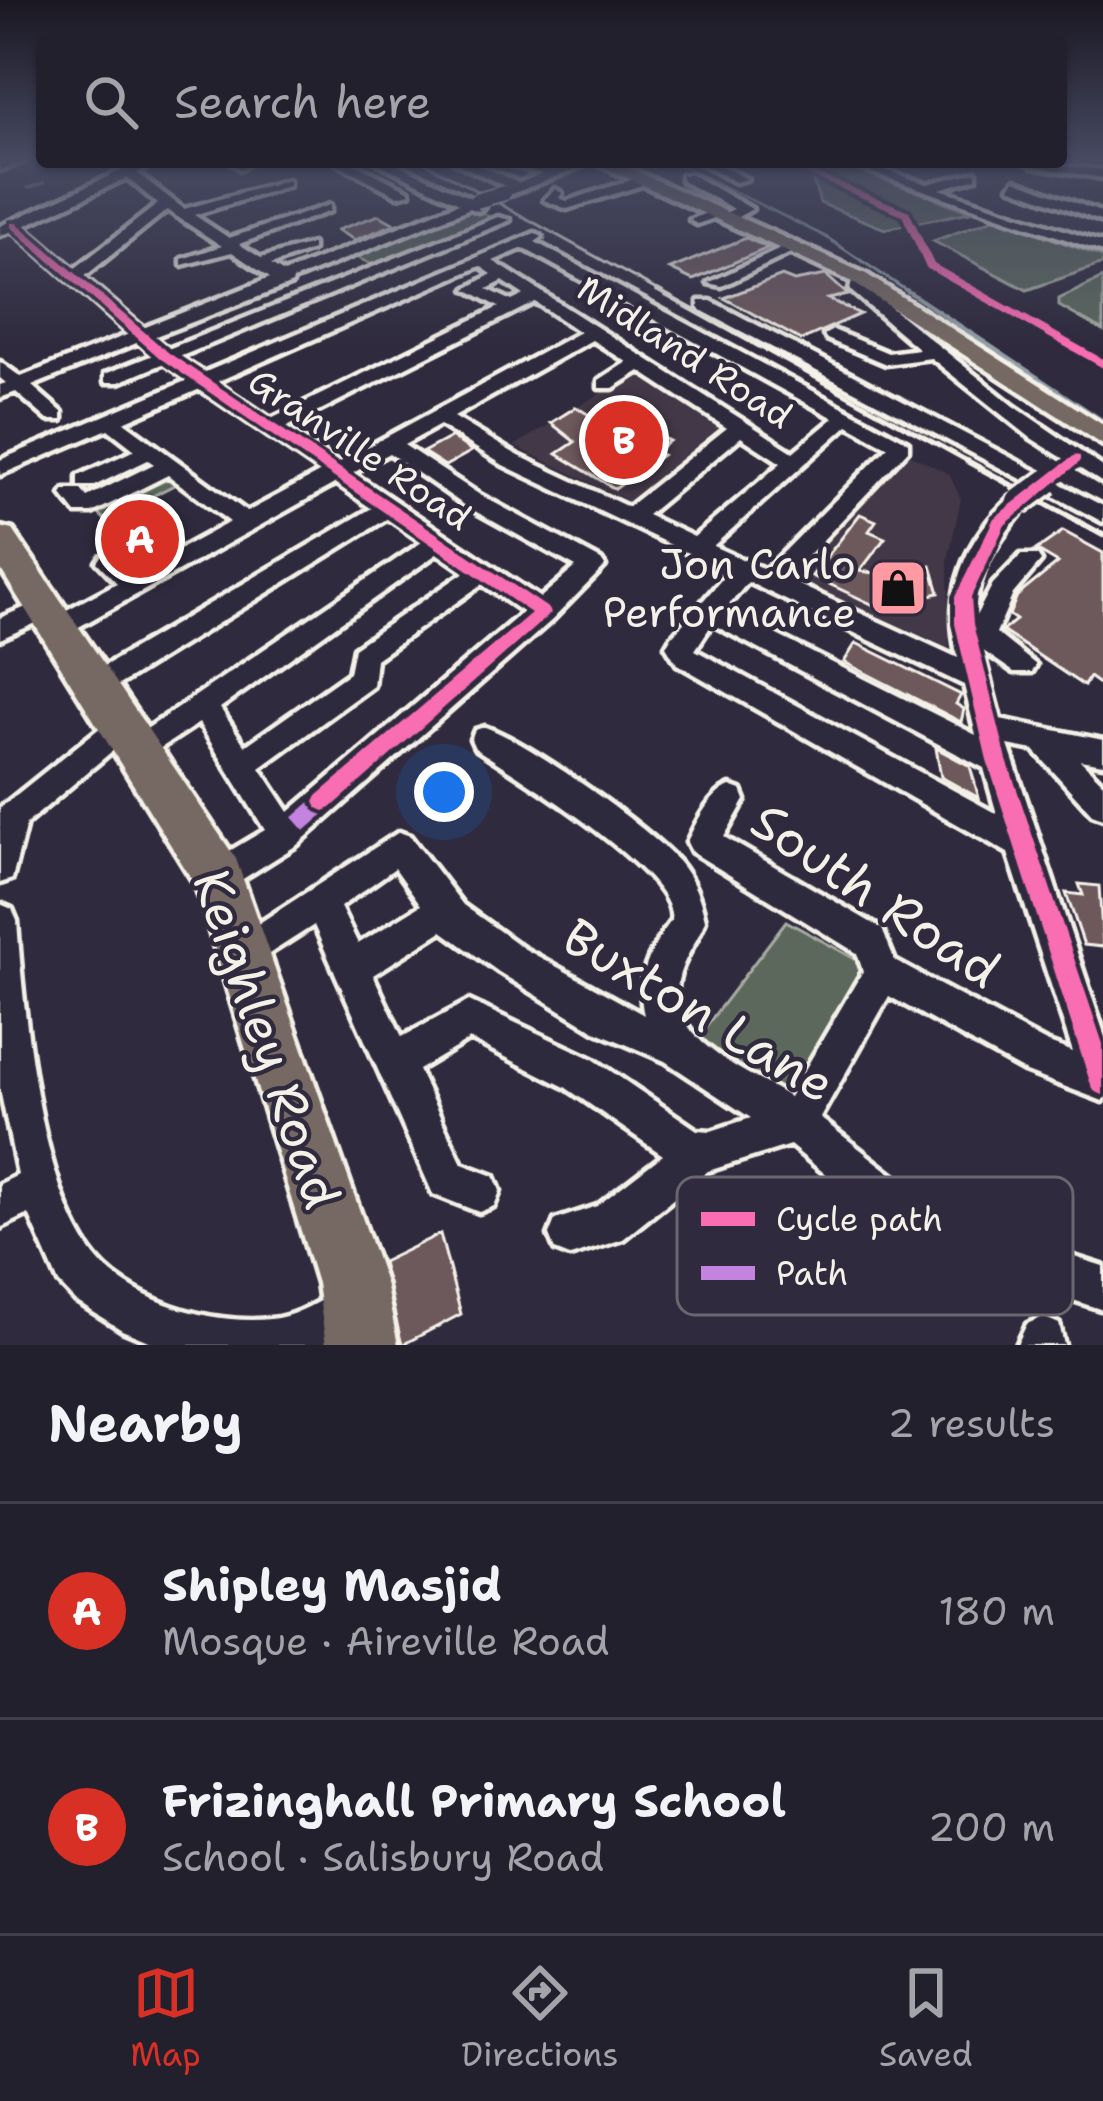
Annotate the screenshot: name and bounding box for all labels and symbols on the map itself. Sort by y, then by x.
street label: Midland Road [568,264,802,440]
street label: Granville Road [239,356,481,542]
pin: B [585,395,663,485]
pin: A [101,494,179,584]
place label: Jon Carlo Performance [602,536,856,640]
shop icon: Jon Carlo Performance [867,557,929,619]
your location [414,762,474,822]
street label: South Road [738,787,1014,1003]
street label: Keighley Road [177,861,357,1217]
street label: Buxton Lane [551,902,847,1118]
legend [677,1177,1073,1315]
text: Cycle path [776,1197,943,1242]
text: Path [776,1251,848,1296]

